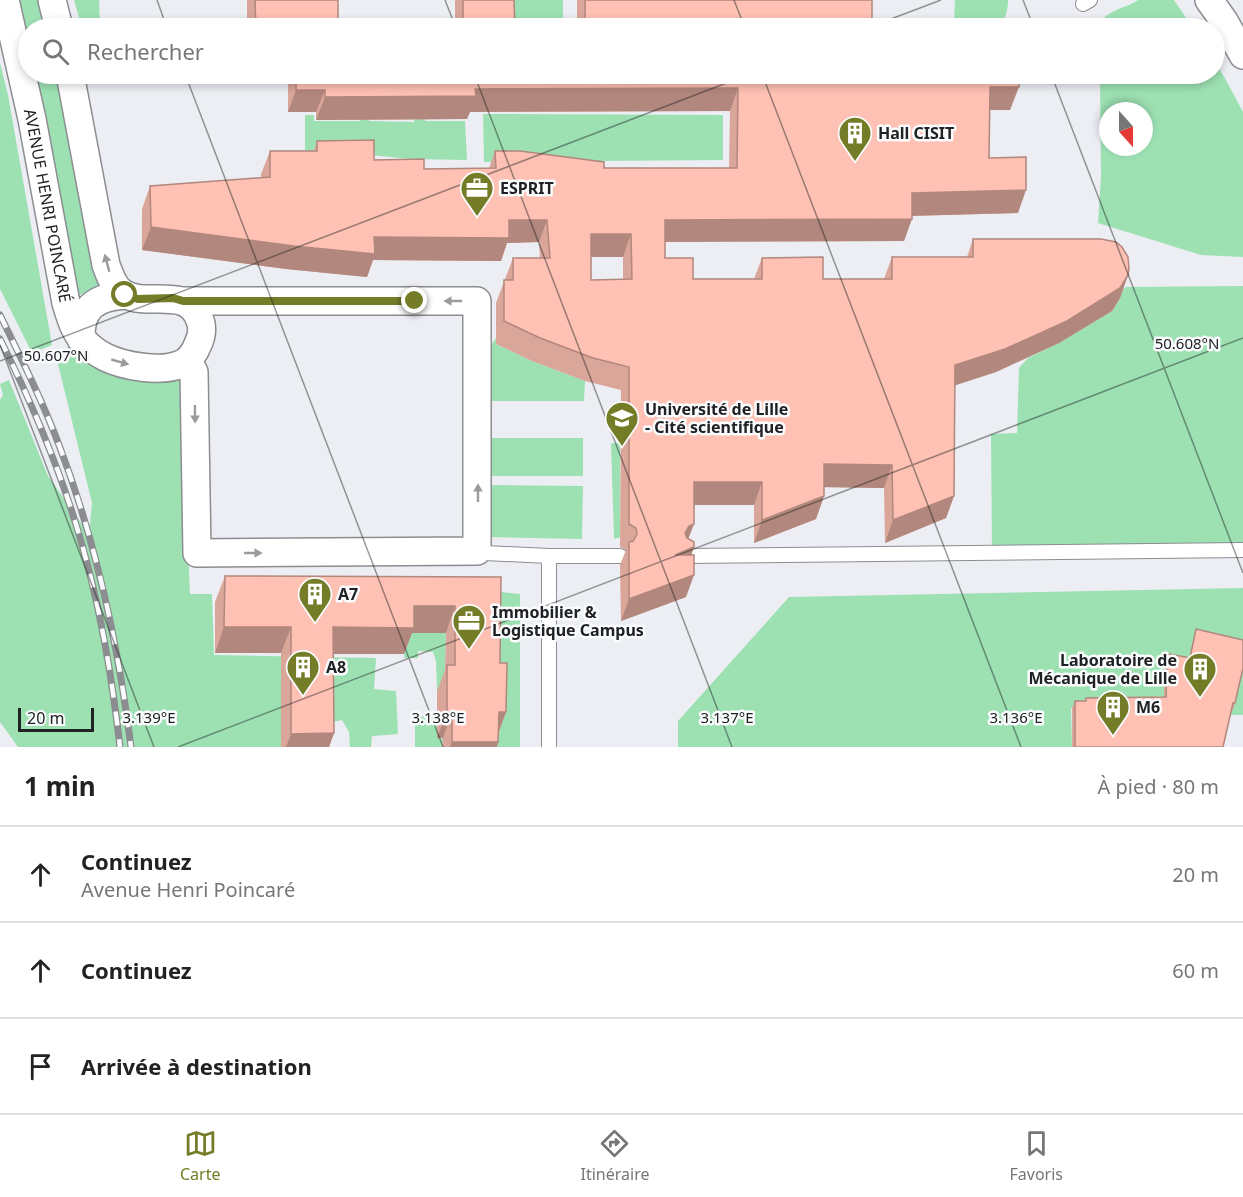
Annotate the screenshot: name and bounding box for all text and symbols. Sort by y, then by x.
search box [18,18,1225,84]
icon: search [39,35,72,68]
text: Rechercher [87,36,204,66]
north arrow [1099,102,1153,156]
street label: AVENUE HENRI POINCARÉ [19,107,77,304]
building icon: Hall CISIT [837,115,873,162]
place label: Hall CISIT [878,122,954,144]
office icon: ESPRIT [459,170,495,217]
place label: ESPRIT [500,177,554,199]
one-way arrow [102,254,111,272]
route start [111,281,137,307]
route end [401,287,427,313]
one-way arrow [444,296,463,306]
text: 50.608°N [1155,333,1219,353]
text: 50.607°N [24,345,88,365]
one-way arrow [111,358,129,367]
place label: Université de Lille ‐ Cité scientifique [645,398,788,438]
school or university icon: Université de Lille ‐ Cité scientifique [604,400,640,447]
one-way arrow [190,404,200,423]
one-way arrow [473,483,483,502]
one-way arrow [244,548,263,558]
building icon: A7 [297,576,333,623]
place label: A7 [338,583,358,605]
place label: Immobilier & Logistique Campus [492,601,644,641]
office icon: Immobilier & Logistique Campus [451,603,487,650]
building icon: A8 [285,649,321,696]
place label: Laboratoire de Mécanique de Lille [1028,649,1177,689]
building icon: Laboratoire de Mécanique de Lille [1182,651,1218,698]
place label: A8 [326,656,346,678]
building icon: M6 [1095,689,1131,736]
place label: M6 [1136,696,1160,718]
scale bar [18,705,94,732]
text: 20 m [27,707,64,729]
text: 3.139°E [122,707,176,727]
text: 3.138°E [411,707,465,727]
text: 3.137°E [700,707,754,727]
text: 3.136°E [989,707,1043,727]
text: 1 min [24,768,96,804]
text: À pied · 80 m [1097,773,1219,800]
text: Continuez [81,846,192,876]
icon: ahead [24,858,57,891]
text: 20 m [1172,861,1219,888]
text: Avenue Henri Poincaré [81,876,295,903]
icon: ahead [24,954,57,987]
text: Continuez [81,955,192,985]
text: 60 m [1172,957,1219,984]
icon: arrive [24,1050,57,1083]
text: Arrivée à destination [81,1051,312,1081]
tab: Carte [180,1127,221,1185]
tab: Itinéraire [581,1127,649,1185]
tab: Favoris [1009,1127,1063,1185]

